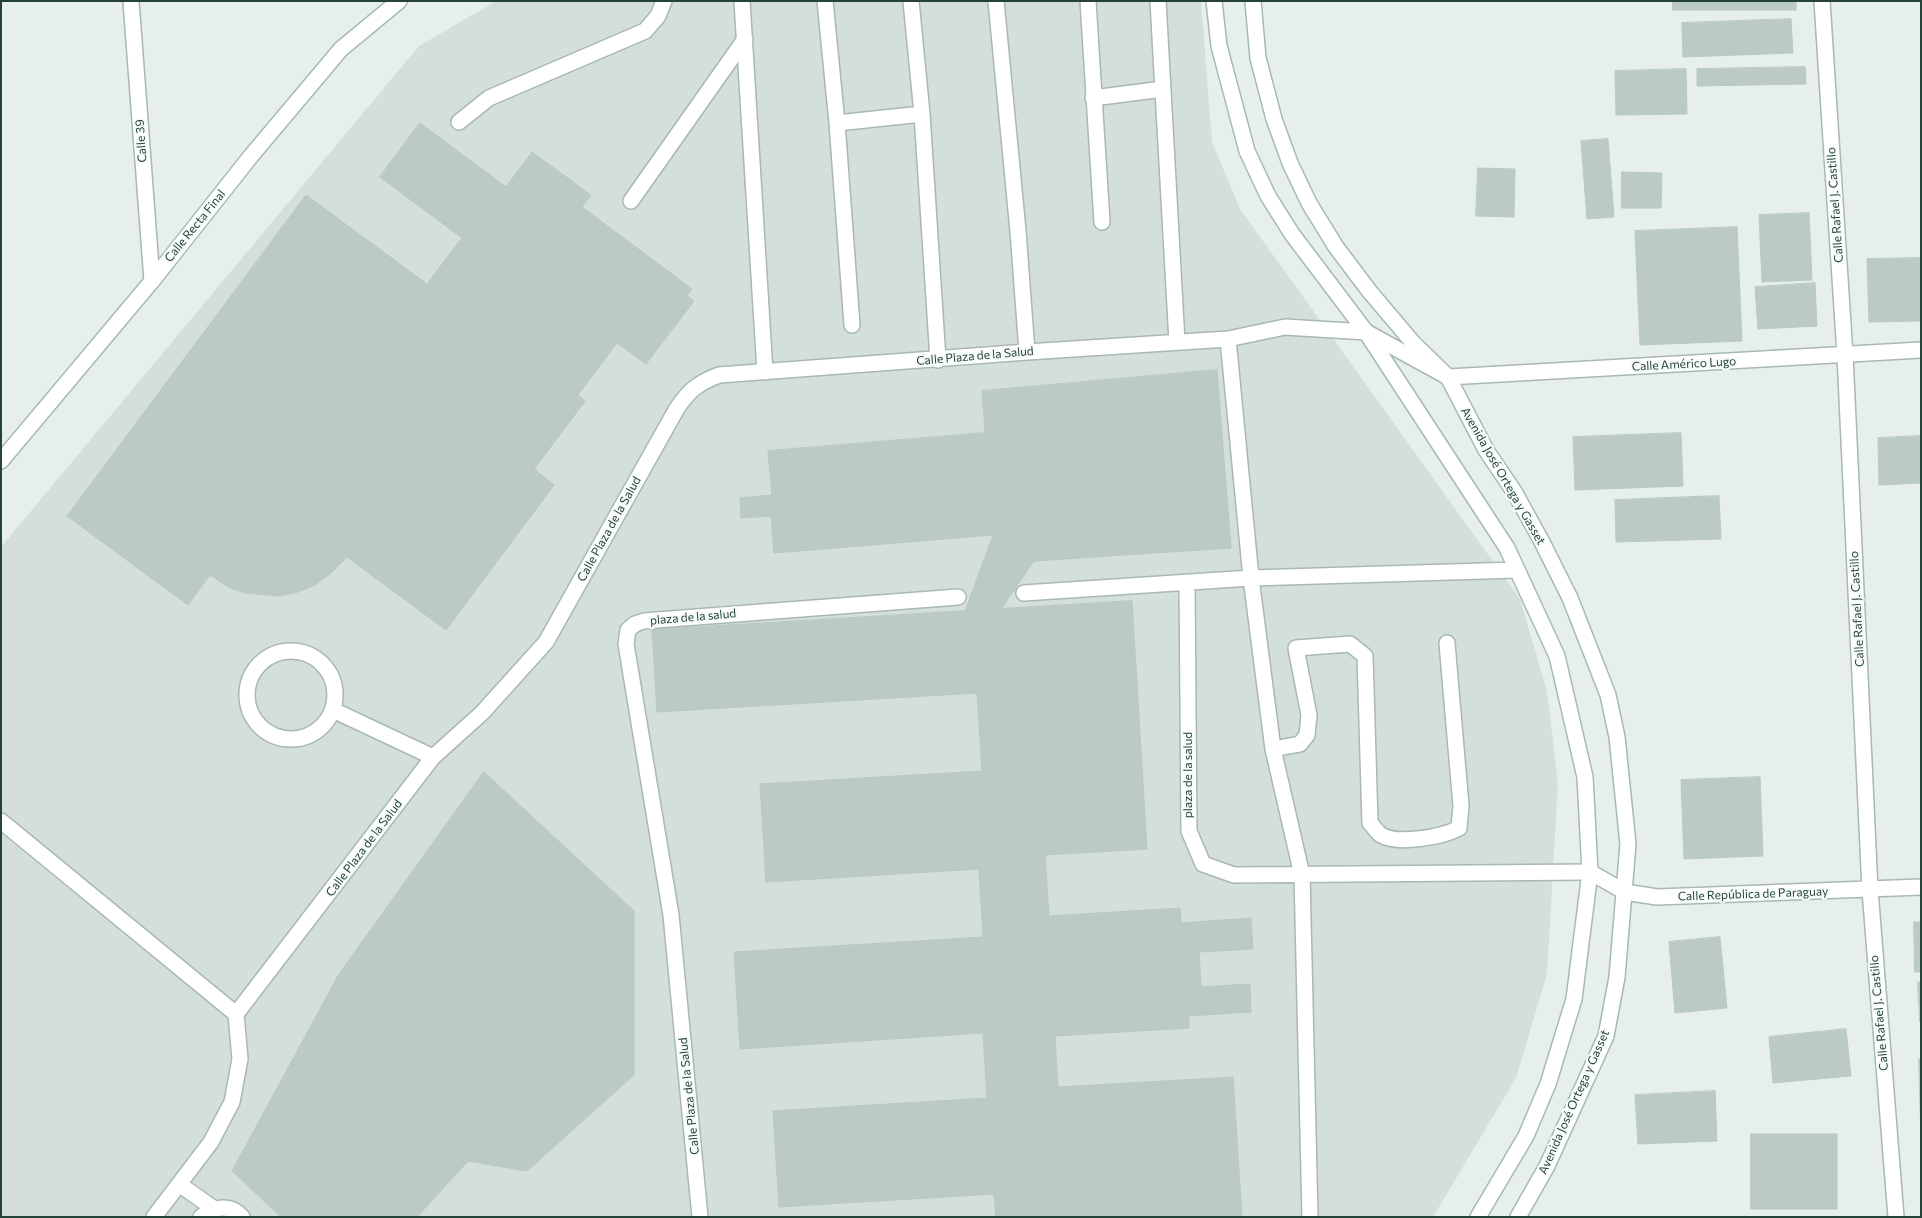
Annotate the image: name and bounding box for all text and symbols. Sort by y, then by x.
street label: Calle 39 [132,119,150,163]
street label: Calle Rafael J. Castillo [1824,147,1846,263]
street label: Calle Recta Final [161,187,229,265]
street label: Calle Plaza de la Salud [916,344,1034,368]
street label: Calle Américo Lugo [1631,354,1737,374]
street label: Avenida José Ortega y Gasset [1458,405,1548,547]
street label: Calle Plaza de la Salud [574,474,644,584]
street label: Calle Rafael J. Castillo [1847,551,1867,667]
street label: plaza de la salud [649,606,737,628]
street label: plaza de la salud [1181,732,1195,818]
street label: Calle Plaza de la Salud [323,797,405,899]
street label: Calle República de Paraguay [1677,884,1829,904]
street label: Calle Rafael J. Castillo [1867,955,1891,1071]
street label: Avenida José Ortega y Gasset [1536,1028,1612,1176]
street label: Calle Plaza de la Salud [676,1037,702,1155]

